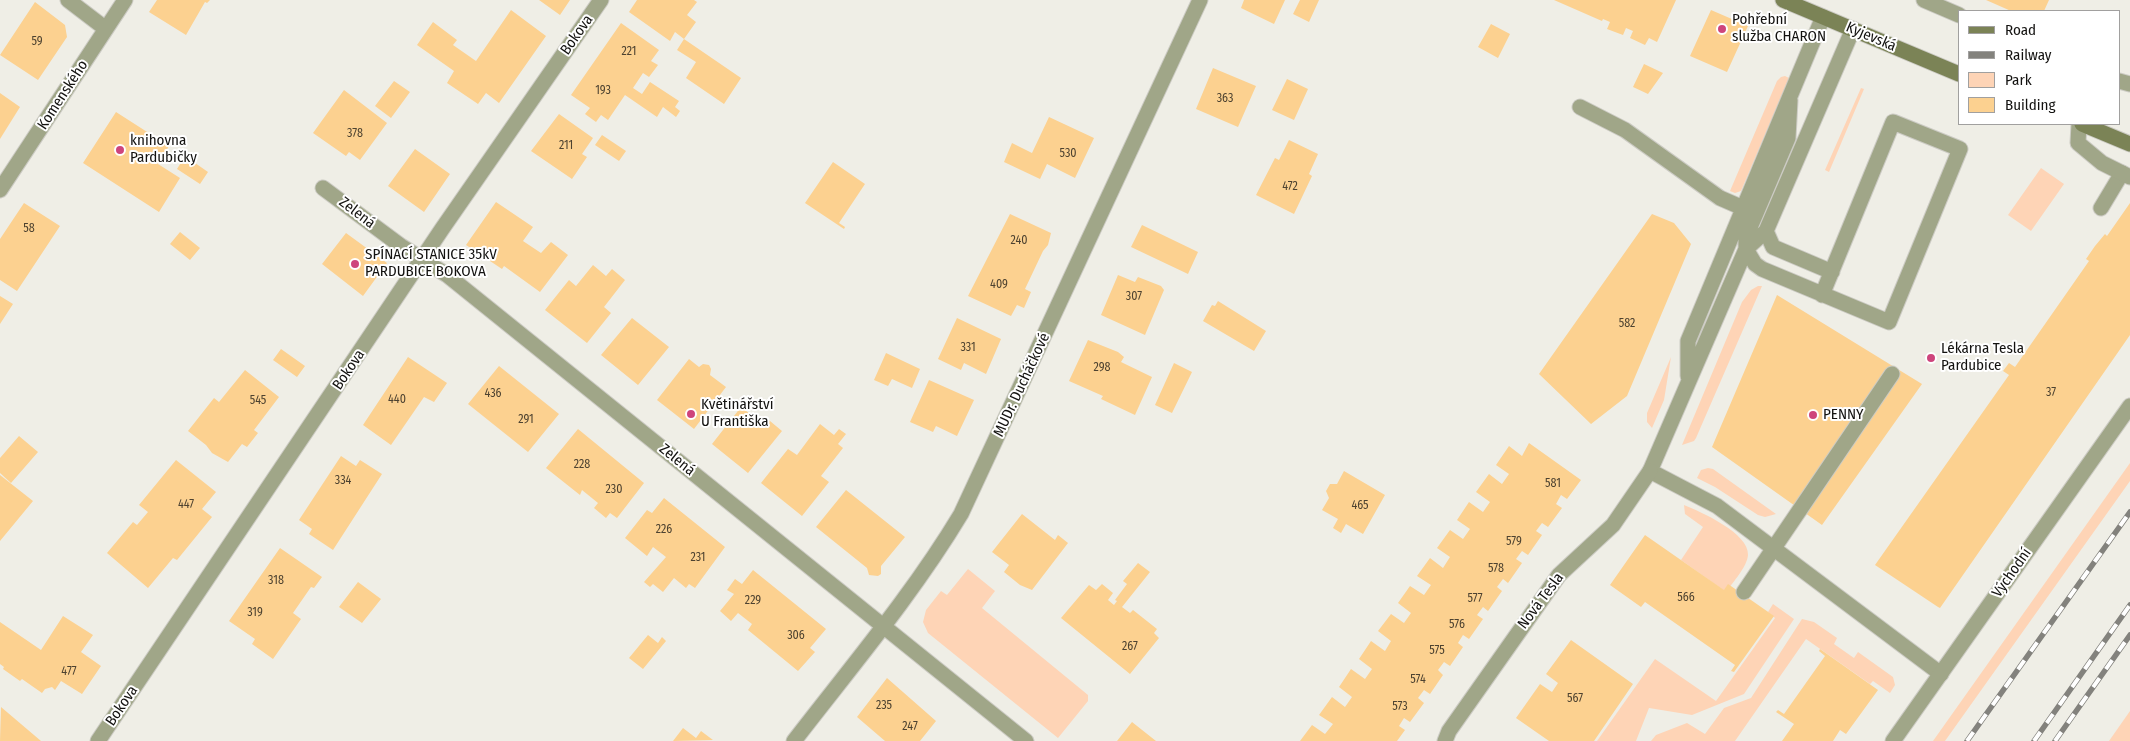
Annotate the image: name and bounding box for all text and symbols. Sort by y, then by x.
legend [1958,10,2120,125]
place label: Pohřební služba CHARON [1732,11,1826,46]
street label: Bokova [557,12,597,58]
street label: Kyjevská [1843,18,1899,56]
text: Road [2005,21,2036,39]
marker: Pohřební služba CHARON [1716,23,1728,35]
house number: 59 [31,35,43,49]
house number: 221 [622,45,636,59]
text: Railway [2005,46,2052,64]
street label: Komenského [34,57,92,133]
text: Park [2005,71,2032,89]
house number: 193 [595,84,611,98]
house number: 363 [1217,92,1233,106]
text: Building [2005,96,2056,114]
house number: 378 [347,127,363,141]
place label: knihovna Pardubičky [130,132,197,167]
house number: 211 [559,139,573,153]
marker: knihovna Pardubičky [114,144,126,156]
house number: 530 [1059,147,1077,161]
house number: 472 [1282,180,1298,194]
street label: Zelená [335,194,379,232]
house number: 58 [23,222,35,236]
house number: 240 [1010,234,1028,248]
place label: SPÍNACÍ STANICE 35kV PARDUBICE BOKOVA [365,246,497,281]
marker: SPÍNACÍ STANICE 35kV PARDUBICE BOKOVA [349,258,361,270]
house number: 409 [990,278,1008,292]
house number: 307 [1126,290,1142,304]
house number: 582 [1619,317,1635,331]
street label: MUDr. Ducháčkové [990,330,1054,440]
place label: Lékárna Tesla Pardubice [1941,340,2024,375]
house number: 331 [960,341,976,355]
street label: Bokova [329,346,369,394]
marker: Lékárna Tesla Pardubice [1925,352,1937,364]
house number: 298 [1093,361,1111,375]
house number: 37 [2046,386,2056,400]
house number: 436 [484,387,502,401]
house number: 440 [388,393,406,407]
house number: 545 [250,394,266,408]
place label: Květinářství U Františka [701,396,774,431]
place label: PENNY [1823,406,1864,424]
marker: Květinářství U Františka [685,408,697,420]
marker: PENNY [1807,409,1819,421]
house number: 291 [518,413,534,427]
street label: Zelená [656,440,698,480]
house number: 228 [574,458,590,472]
house number: 334 [335,474,351,488]
house number: 581 [1545,477,1561,491]
house number: 230 [606,483,622,497]
house number: 447 [178,498,194,512]
house number: 465 [1351,499,1369,513]
house number: 226 [656,523,672,537]
house number: 579 [1506,535,1522,549]
street label: Východní [1989,545,2035,601]
house number: 231 [690,551,706,565]
house number: 578 [1488,562,1504,576]
street label: Nová Tesla [1514,569,1568,633]
house number: 318 [268,574,284,588]
house number: 566 [1677,591,1695,605]
house number: 577 [1467,592,1483,606]
house number: 229 [745,594,761,608]
house number: 319 [247,606,263,620]
house number: 576 [1449,618,1465,632]
house number: 306 [787,629,805,643]
house number: 267 [1122,640,1138,654]
house number: 575 [1429,644,1445,658]
house number: 477 [61,665,77,679]
house number: 574 [1410,673,1426,687]
street label: Bokova [102,682,142,730]
house number: 567 [1567,692,1583,706]
house number: 235 [876,699,892,713]
house number: 573 [1392,700,1408,714]
house number: 247 [902,720,918,734]

